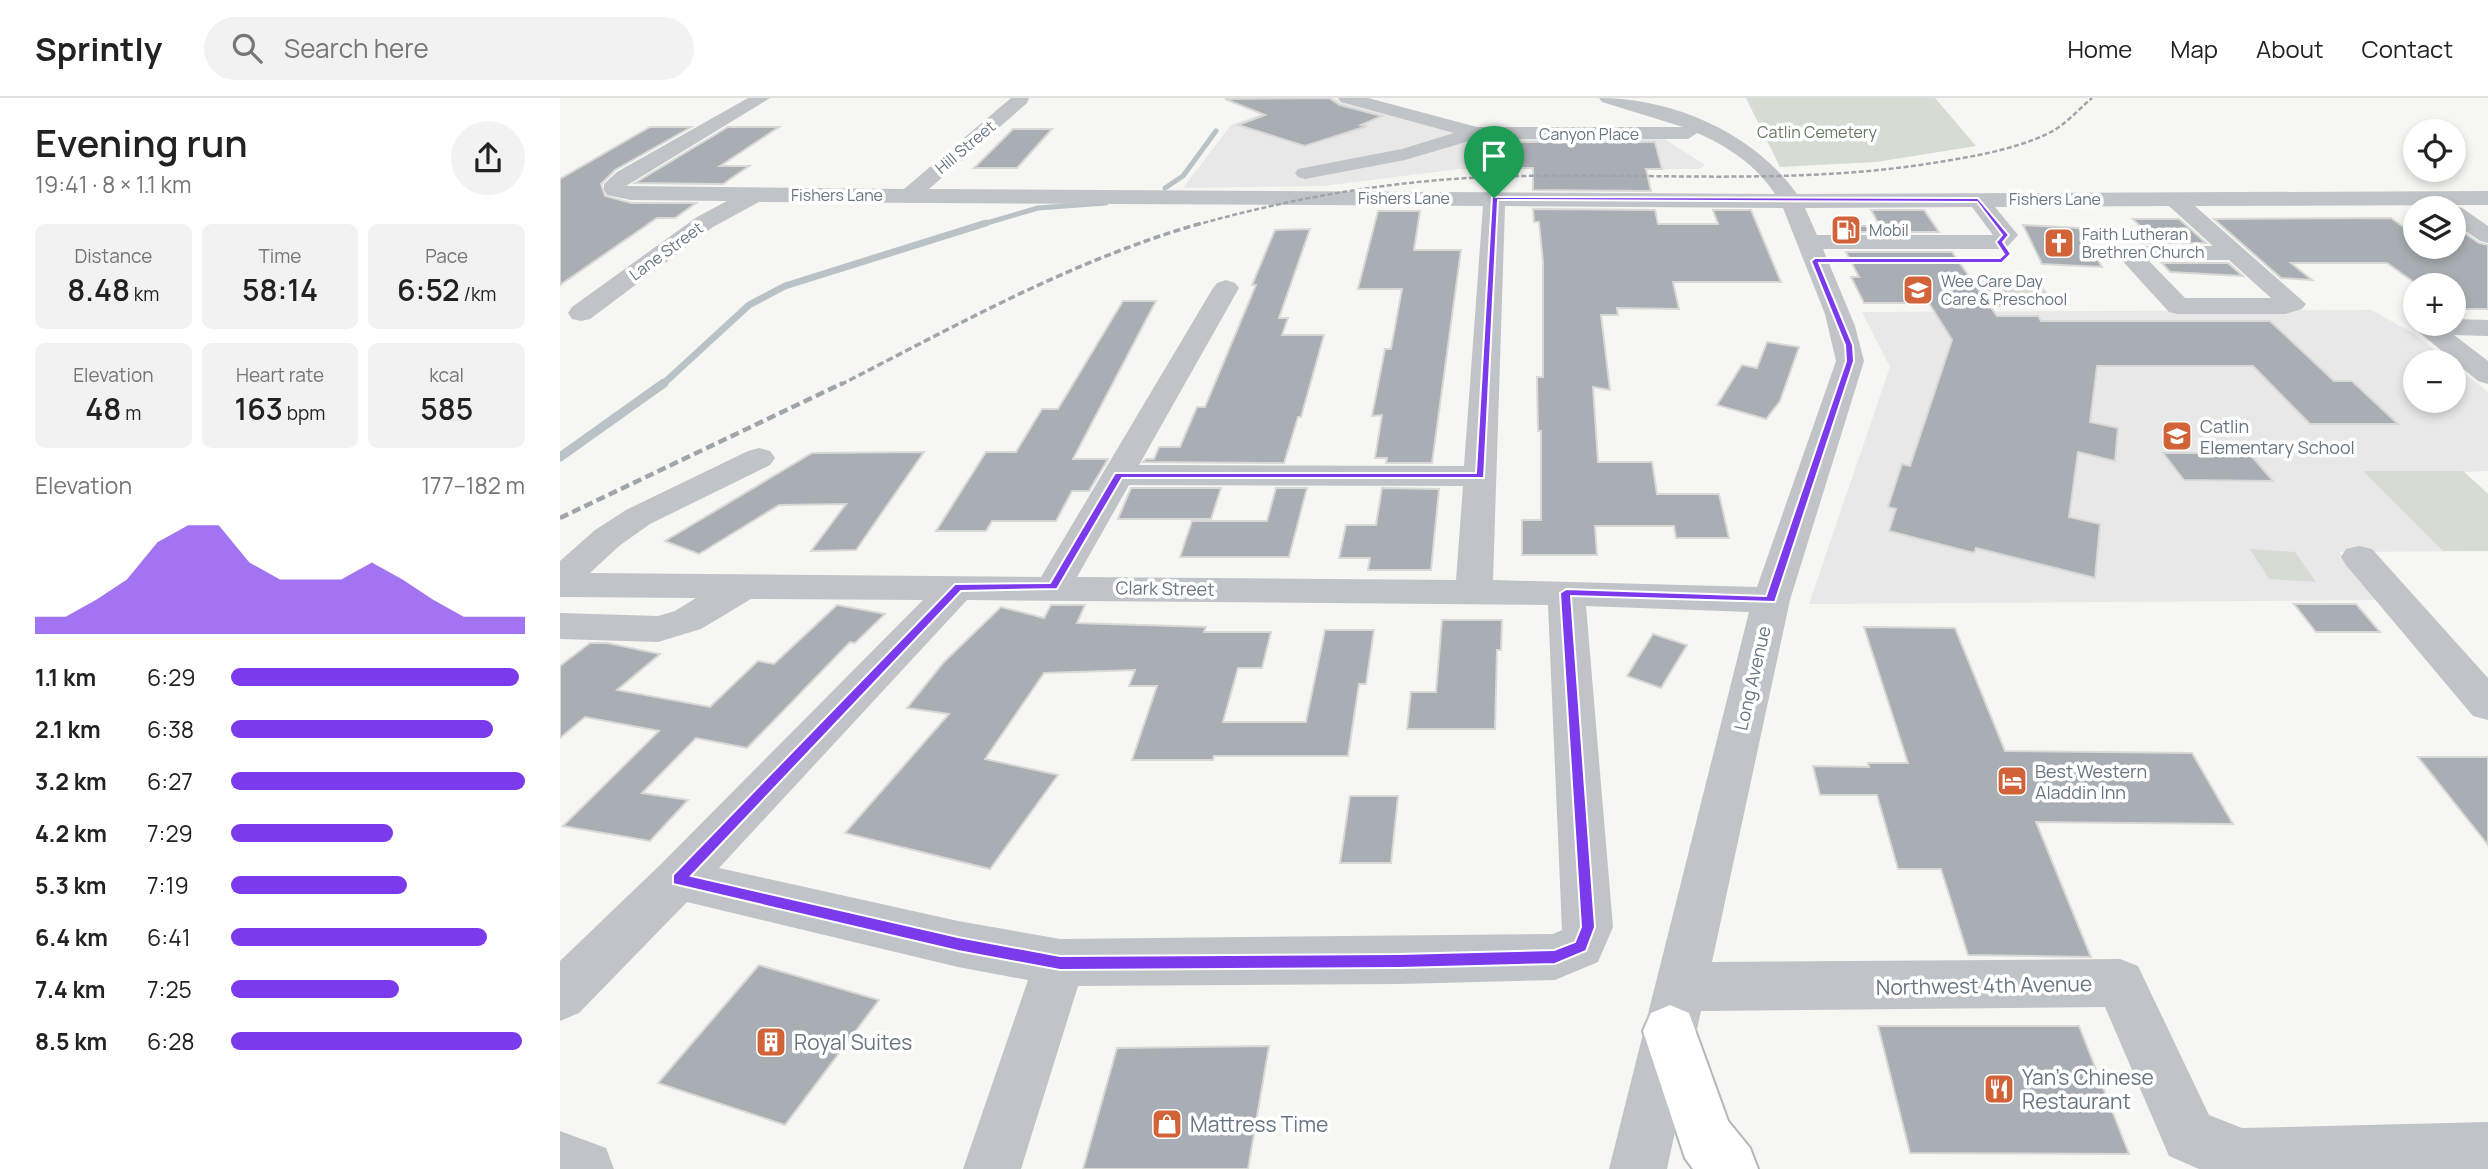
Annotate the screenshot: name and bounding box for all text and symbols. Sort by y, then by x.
search box [204,17,694,80]
text: Sprintly [35,26,162,71]
icon: search [228,29,266,67]
text: Search here [284,30,429,66]
text: Home [2067,32,2132,65]
text: Map [2170,32,2218,65]
text: About [2256,32,2324,65]
text: Contact [2362,32,2453,65]
street label: Hill Street [930,115,1000,179]
text: Evening run [35,116,248,168]
map controls [2403,119,2466,413]
button: locate [2403,119,2466,182]
button: share [451,121,525,195]
park label: Catlin Cemetery [1757,121,1878,143]
street label: Canyon Place [1539,123,1639,145]
pin [1464,126,1524,198]
icon: arrive [1475,137,1513,175]
text: 19:41 · 8 × 1.1 km [35,168,191,200]
street label: Fishers Lane [791,184,883,206]
street label: Fishers Lane [1358,187,1450,209]
street label: Fishers Lane [2009,188,2101,210]
button: layers [2403,196,2466,259]
fuel station icon: Mobil [1829,213,1863,247]
street label: Lane Street [625,217,707,285]
place label: Mobil [1869,219,1909,241]
place label: Faith Lutheran Brethren Church [2082,223,2205,263]
church icon: Faith Lutheran Brethren Church [2042,226,2076,260]
text: Distance [74,243,152,269]
text: Time [259,243,301,269]
text: Pace [425,243,468,269]
text: 8.48 [67,269,130,310]
text: 58:14 [242,269,318,310]
text: 6:52 [397,269,460,310]
place label: Wee Care Day Care & Preschool [1941,270,2067,310]
school or university icon: Wee Care Day Care & Preschool [1901,273,1935,307]
button: + [2403,273,2466,336]
text: km [130,281,159,307]
text: /km [460,281,496,307]
button: − [2403,350,2466,413]
text: Elevation [73,362,153,388]
text: Heart rate [236,362,324,388]
text: kcal [429,362,464,388]
text: 48 [85,388,121,429]
text: 163 [235,388,283,429]
text: 585 [420,388,473,429]
text: m [121,400,141,426]
text: bpm [283,400,325,426]
place label: Catlin Elementary School [2200,414,2355,459]
school or university icon: Catlin Elementary School [2160,419,2194,453]
text: Elevation [35,469,132,501]
text: 177–182 m [421,469,525,501]
street label: Clark Street [1115,575,1215,601]
street label: Long Avenue [1728,623,1776,733]
text: 1.1 km [35,661,96,693]
text: 6:29 [147,661,196,693]
text: 2.1 km [35,713,101,745]
text: 6:38 [147,713,194,745]
place label: Best Western Aladdin Inn [2035,759,2147,804]
hotel icon: Best Western Aladdin Inn [1995,764,2029,798]
text: 3.2 km [35,765,107,797]
text: 6:27 [147,765,193,797]
text: 4.2 km [35,817,107,849]
text: 7:29 [147,817,193,849]
text: 5.3 km [35,869,106,901]
text: 7:19 [147,869,189,901]
text: 6.4 km [35,921,108,953]
text: 6:41 [147,921,191,953]
street label: Northwest 4th Avenue [1876,969,2092,1001]
text: 7.4 km [35,973,106,1005]
text: 7:25 [147,973,192,1005]
text: 8.5 km [35,1025,107,1057]
text: 6:28 [147,1025,195,1057]
building icon: Royal Suites [754,1025,788,1059]
place label: Royal Suites [794,1028,912,1056]
place label: Yan's Chinese Restaurant [2022,1063,2154,1115]
restaurant icon: Yan's Chinese Restaurant [1982,1072,2016,1106]
shop icon: Mattress Time [1150,1107,1184,1141]
place label: Mattress Time [1190,1110,1328,1138]

